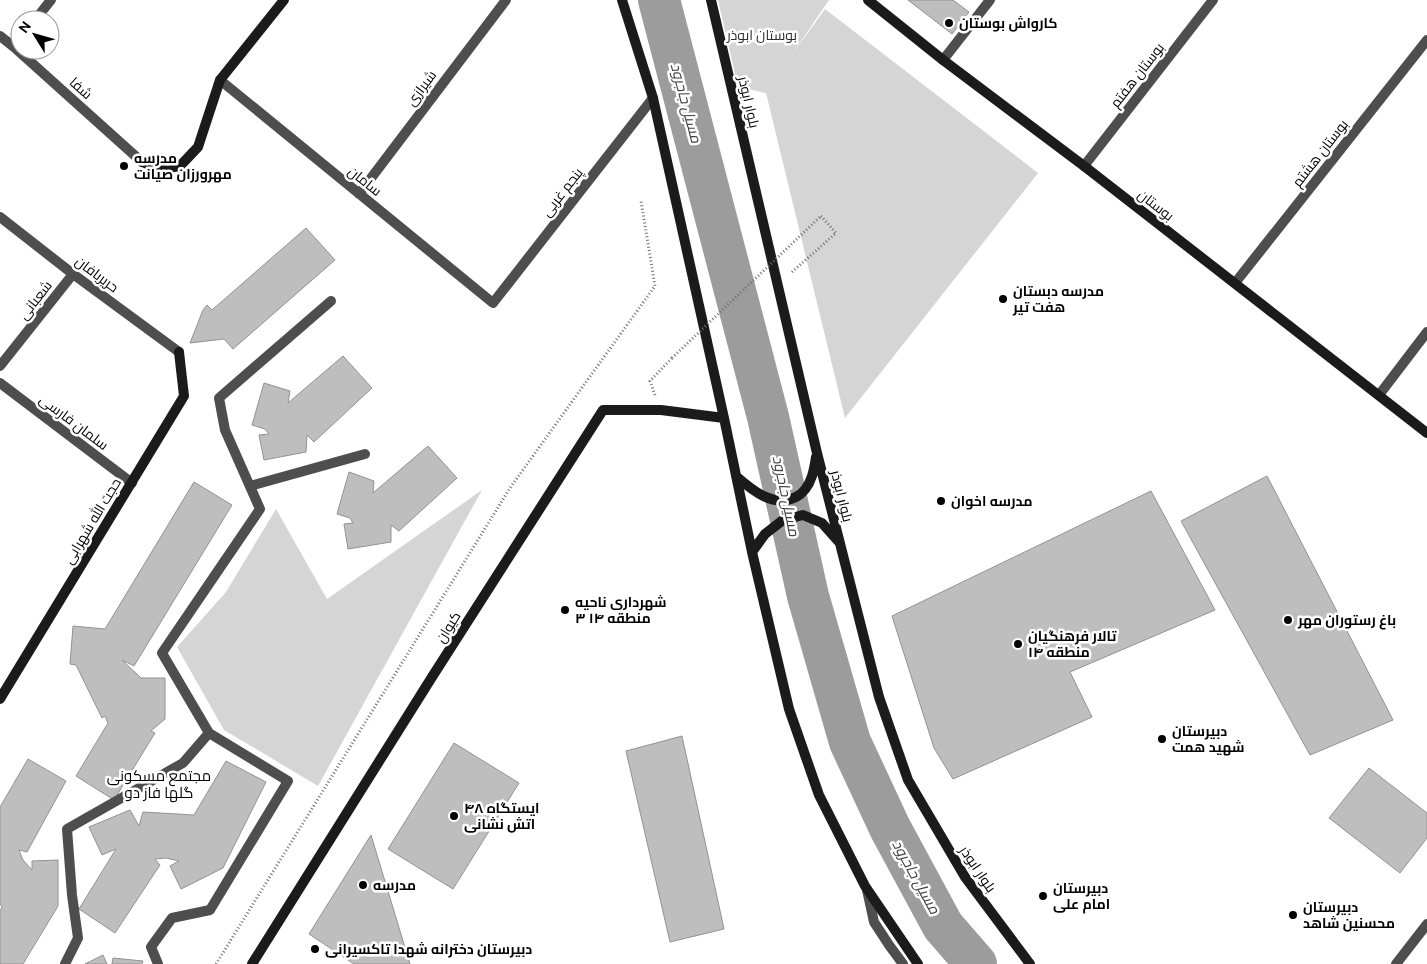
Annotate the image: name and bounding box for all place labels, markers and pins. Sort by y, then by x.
place label: کارواش بوستان [959,15,1057,32]
marker: کارواش بوستان [943,17,955,29]
place label: مدرسه مهرورزان صیانت [134,150,232,183]
marker: مدرسه مهرورزان صیانت [118,160,130,172]
place label: مدرسه دبستان هفت تیر [1012,283,1104,316]
marker: مدرسه دبستان هفت تیر [997,293,1009,305]
place label: مدرسه اخوان [951,493,1033,510]
marker: مدرسه اخوان [935,495,947,507]
place label: شهرداری ناحیه ۳ منطقه ۱۴ [575,594,667,626]
marker: شهرداری ناحیه ۳ منطقه ۱۴ [559,604,571,616]
place label: باغ رستوران مهر [1297,612,1396,630]
marker: باغ رستوران مهر [1282,614,1294,626]
place label: تالار فرهنگیان منطقه ۱۴ [1028,628,1117,660]
marker: تالار فرهنگیان منطقه ۱۴ [1012,638,1024,650]
place label: دبیرستان شهید همت [1172,723,1245,756]
marker: دبیرستان شهید همت [1156,733,1168,745]
place label: ایستگاه ۴۸ اتش نشانی [464,800,539,833]
marker: ایستگاه ۴۸ اتش نشانی [448,810,460,822]
place label: مدرسه [373,877,416,893]
marker: مدرسه [357,879,369,891]
place label: دبیرستان امام علی [1053,880,1110,914]
marker: دبیرستان امام علی [1037,890,1049,902]
place label: دبیرستان محسنین شاهد [1303,899,1395,932]
marker: دبیرستان محسنین شاهد [1287,909,1299,921]
place label: دبیرستان دخترانه شهدا تاکسیرانی [325,941,532,958]
marker: دبیرستان دخترانه شهدا تاکسیرانی [309,943,321,955]

